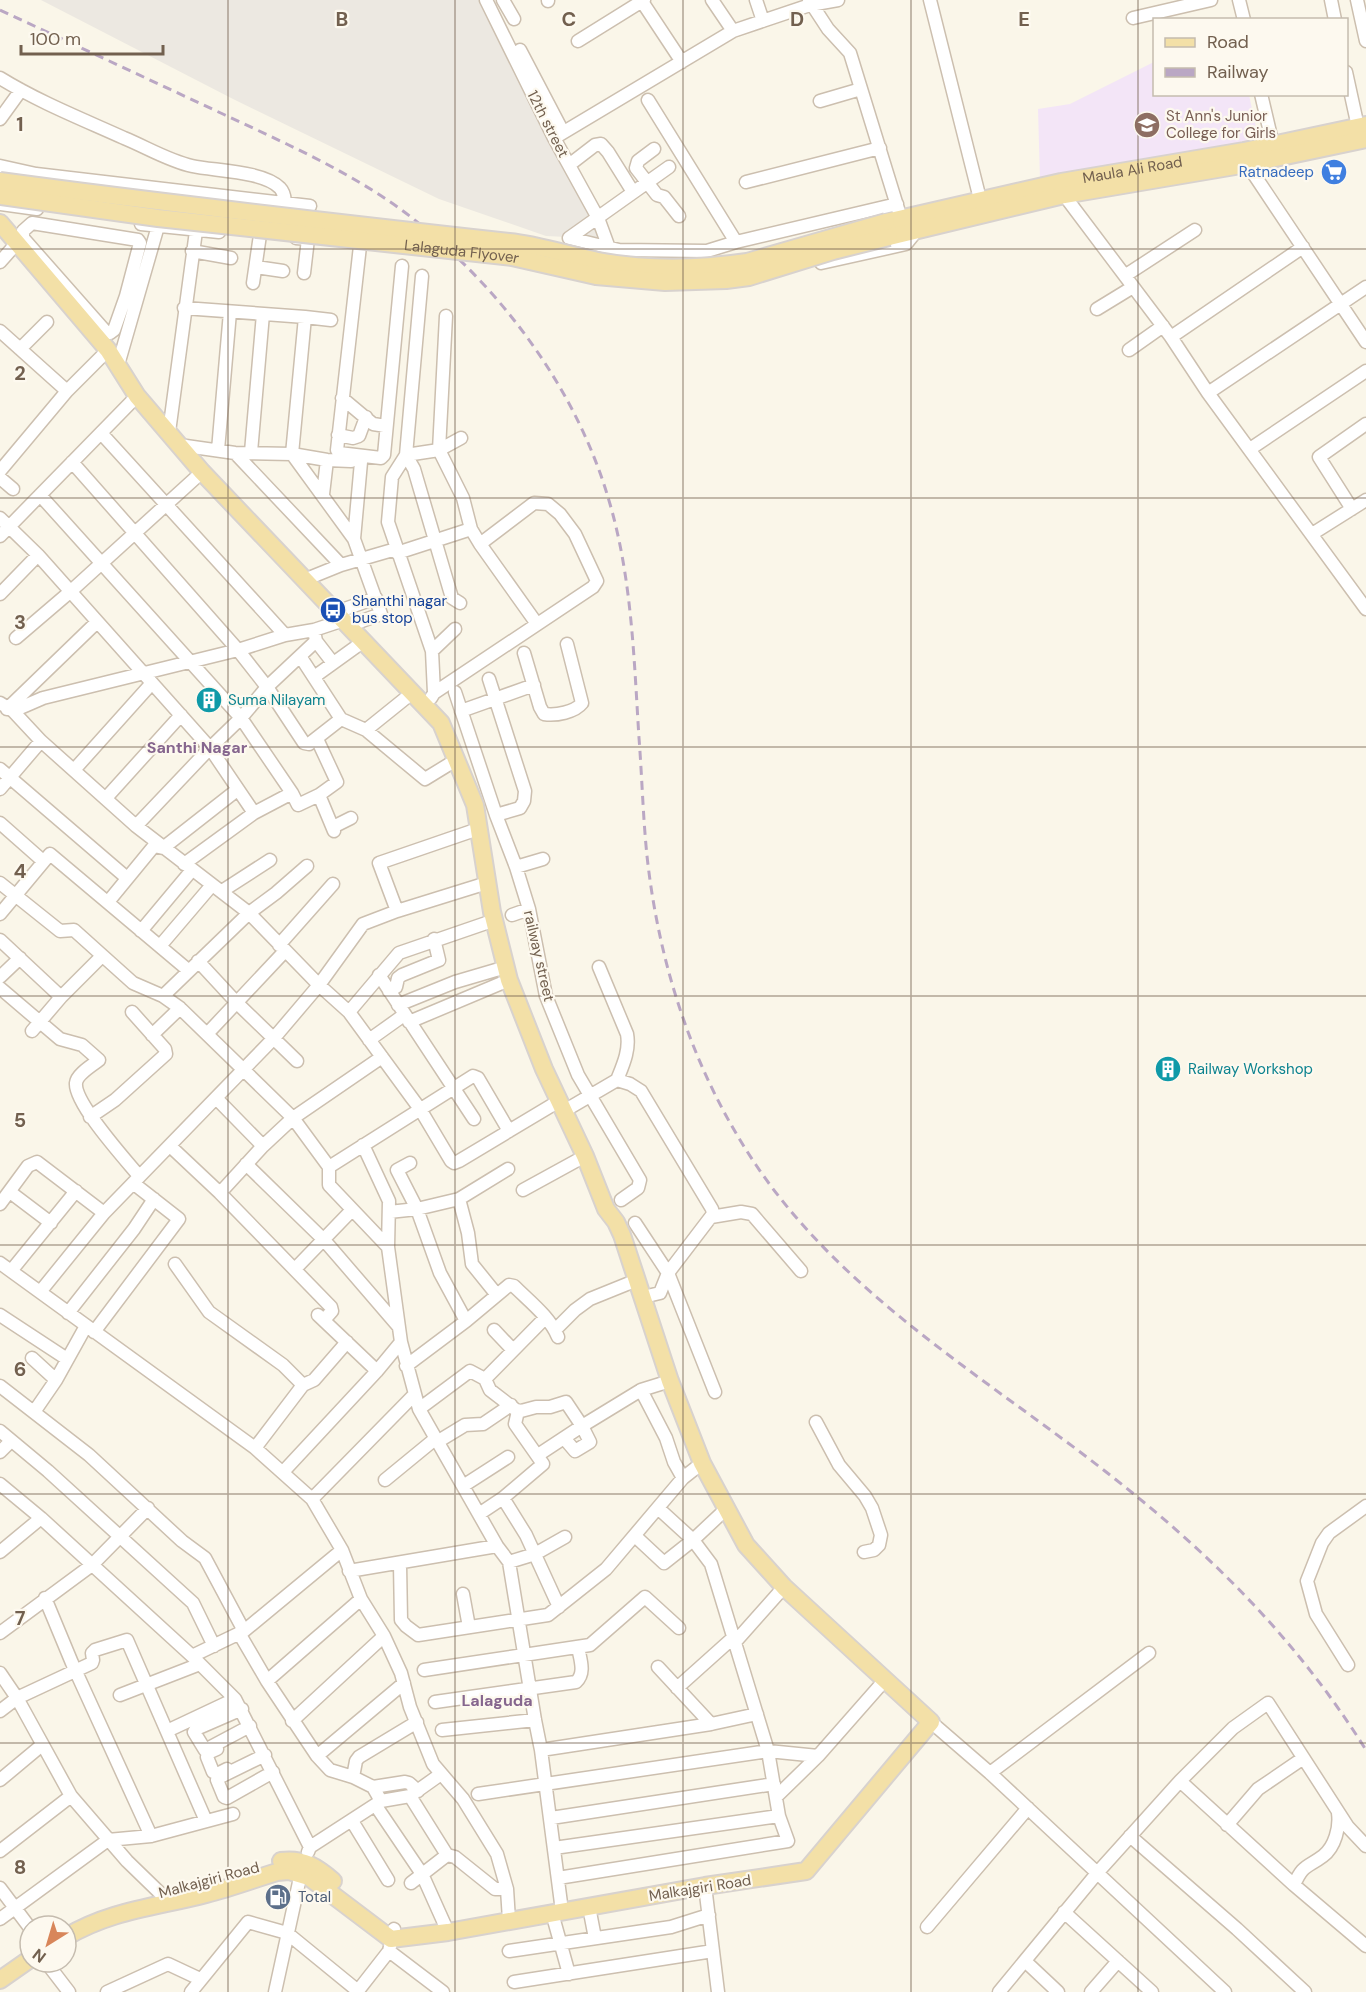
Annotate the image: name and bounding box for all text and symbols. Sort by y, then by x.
text: B [336,6,348,32]
text: C [562,6,576,32]
text: D [790,6,804,32]
text: E [1018,6,1030,32]
scale bar [21,18,164,56]
legend [1153,18,1348,96]
text: 100 m [30,27,81,51]
text: Road [1207,30,1249,54]
text: Railway [1207,60,1269,84]
street label: 12th street [523,87,573,161]
place label: St Ann's Junior College for Girls [1166,106,1276,143]
school or university icon: St Ann's Junior College for Girls [1132,110,1162,140]
text: 1 [16,111,24,137]
street label: Maula Ali Road [1081,152,1184,188]
supermarket icon: Ratnadeep [1319,157,1349,187]
place label: Ratnadeep [1239,162,1314,182]
street label: Lalaguda Flyover [403,235,521,268]
text: 2 [14,360,26,386]
place label: Shanthi nagar bus stop [352,591,447,628]
bus stop icon: Shanthi nagar bus stop [318,595,348,625]
text: 3 [14,609,26,635]
building icon: Suma Nilayam [194,685,224,715]
place label: Suma Nilayam [228,690,325,710]
district label: Santhi Nagar [147,737,248,758]
text: 4 [14,858,27,884]
street label: railway street [519,908,559,1004]
building icon: Railway Workshop [1153,1054,1183,1084]
place label: Railway Workshop [1188,1059,1313,1079]
text: 5 [14,1107,26,1133]
text: 6 [14,1356,26,1382]
text: 7 [15,1605,26,1631]
district label: Lalaguda [461,1690,533,1711]
text: 8 [14,1854,26,1880]
street label: Malkajgiri Road [156,1857,262,1903]
street label: Malkajgiri Road [647,1870,753,1906]
fuel station icon: Total [263,1882,293,1912]
place label: Total [298,1887,331,1907]
north arrow [18,1914,78,1974]
text: N [28,1944,50,1967]

